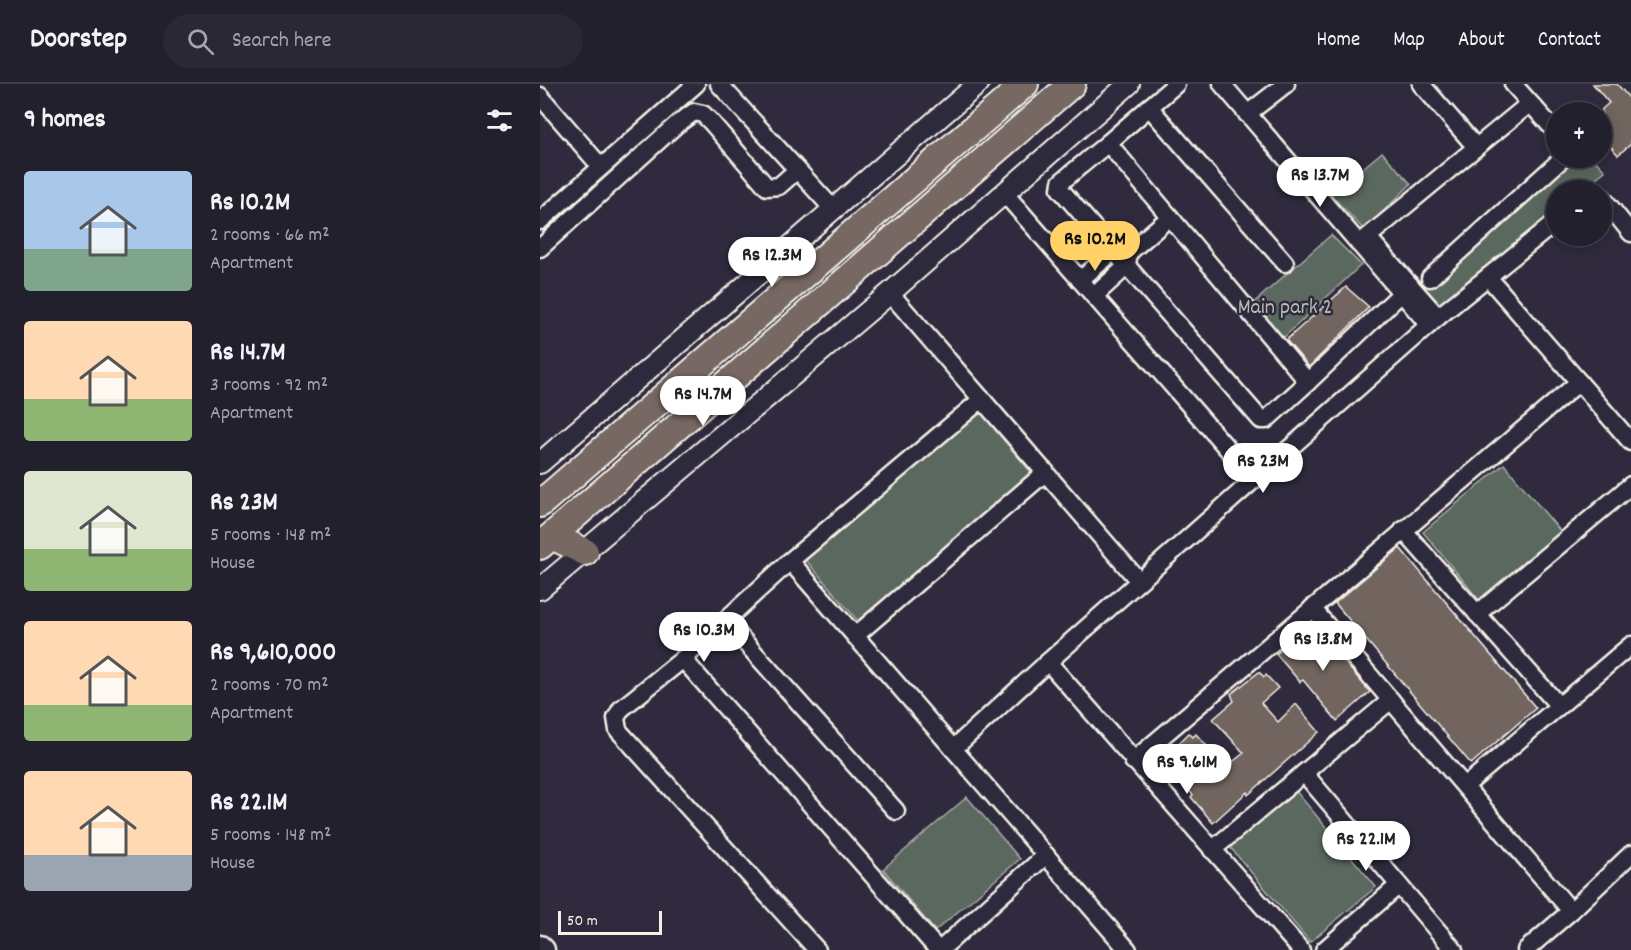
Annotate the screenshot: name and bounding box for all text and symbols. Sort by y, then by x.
search box [163,14,583,68]
text: Doorstep [30,21,127,61]
icon: search [184,25,217,58]
text: Search here [232,26,332,57]
text: Home [1316,26,1360,56]
text: Map [1393,26,1425,56]
text: About [1458,26,1505,56]
text: Contact [1538,26,1601,56]
text: 9 homes [24,102,106,139]
map controls [1546,102,1612,246]
button: + [1546,102,1612,168]
icon: filters [483,104,516,137]
pin: Rs 13.7M [1258,157,1382,208]
text: Rs 13.7M [1291,162,1349,190]
button: − [1546,180,1612,246]
text: Rs 10.2M [210,185,290,222]
icon: home [72,195,144,267]
pin: Rs 10.2M [1033,221,1157,272]
text: 2 rooms · 66 m² [210,222,330,250]
text: Rs 10.2M [1064,226,1126,254]
pin: Rs 12.3M [710,237,834,288]
text: Rs 12.3M [742,242,802,270]
text: Apartment [210,250,293,278]
park label: Main park 2 [1238,293,1332,324]
text: Rs 14.7M [210,335,286,372]
icon: home [72,345,144,417]
text: 3 rooms · 92 m² [210,372,328,400]
pin: Rs 14.7M [641,376,765,427]
text: Rs 14.7M [674,381,732,409]
text: Apartment [210,400,293,428]
pin: Rs 23M [1214,443,1312,494]
text: Rs 23M [1237,448,1289,476]
text: Rs 23M [210,485,278,522]
icon: home [72,495,144,567]
text: 5 rooms · 148 m² [210,522,331,550]
text: House [210,550,255,578]
pin: Rs 10.3M [642,612,766,663]
text: Rs 10.3M [673,617,735,645]
pin: Rs 13.8M [1261,621,1385,672]
text: Rs 13.8M [1293,626,1353,654]
text: Rs 9,610,000 [210,635,336,672]
icon: home [72,645,144,717]
text: 2 rooms · 70 m² [210,672,329,700]
text: Apartment [210,700,293,728]
pin: Rs 9.61M [1125,744,1249,795]
text: Rs 9.61M [1156,749,1218,777]
text: Rs 22.1M [210,785,288,822]
icon: home [72,795,144,867]
pin: Rs 22.1M [1304,821,1428,872]
text: 5 rooms · 148 m² [210,822,331,850]
text: Rs 22.1M [1336,826,1396,854]
text: House [210,850,255,878]
scale bar [558,908,662,936]
text: 50 m [567,910,598,933]

